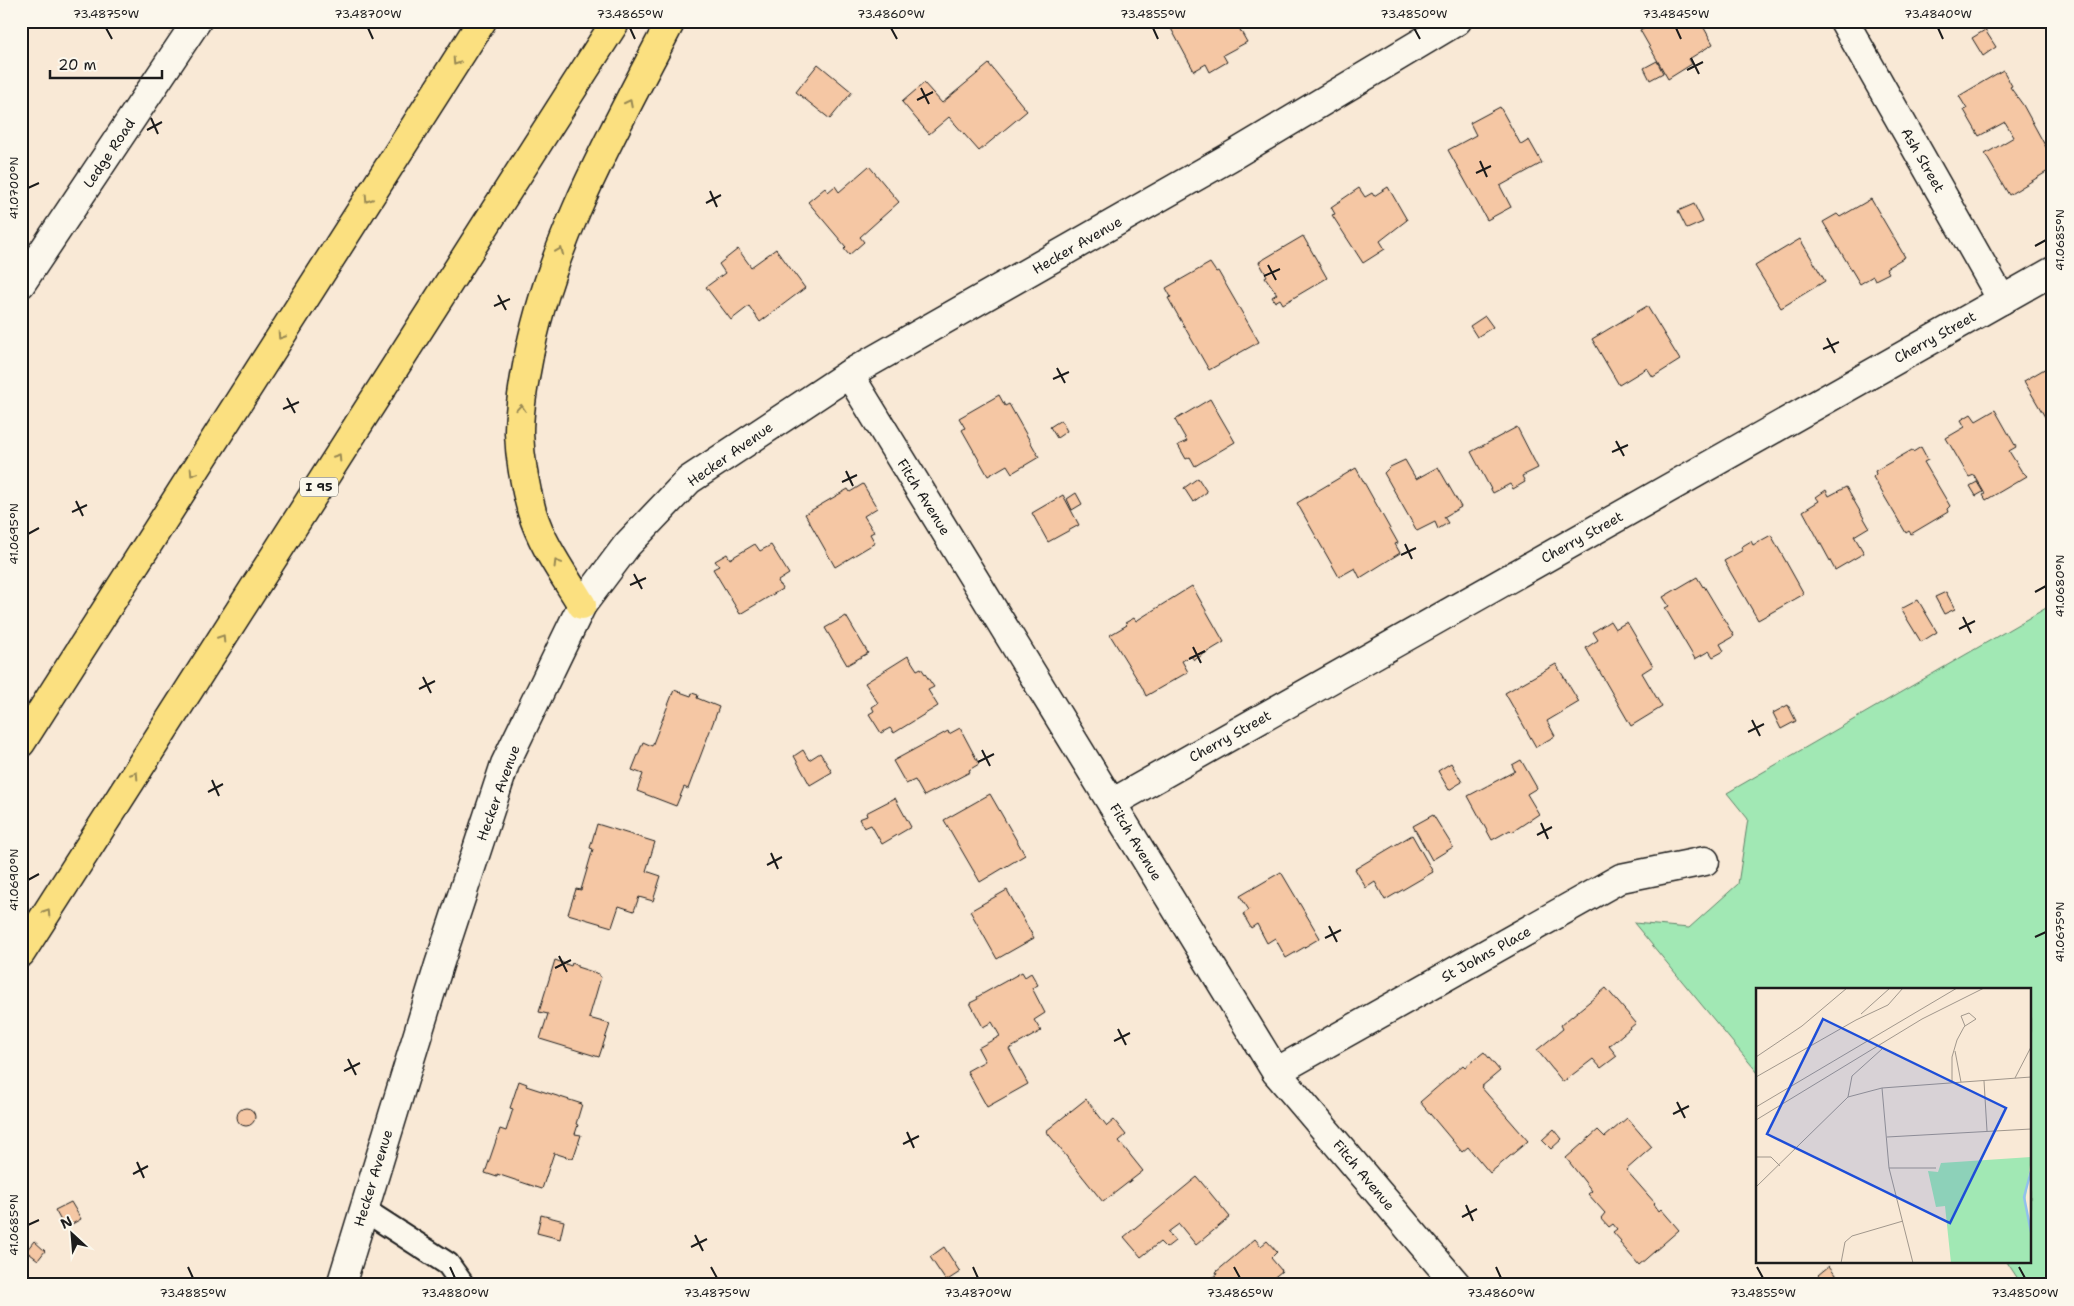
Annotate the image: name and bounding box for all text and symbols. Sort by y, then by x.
text: 73.4875°W [73,6,139,22]
text: 73.4870°W [334,6,402,22]
text: 73.4865°W [597,6,663,22]
text: 73.4860°W [857,6,925,22]
text: 73.4855°W [1120,6,1186,22]
text: 73.4850°W [1380,6,1448,22]
text: 73.4845°W [1643,6,1709,22]
text: 73.4840°W [1904,6,1972,22]
scale bar [50,48,162,80]
text: 20 m [58,55,97,75]
one-way arrow [452,57,462,66]
one-way arrow [623,100,633,109]
street label: Ledge Road [79,115,139,191]
street label: Ash Street [1897,125,1949,195]
text: 41.0700°N [6,157,22,219]
one-way arrow [365,194,375,203]
text: 41.0685°N [2052,209,2068,271]
street label: Hecker Avenue [1029,212,1125,278]
one-way arrow [554,247,564,256]
street label: Cherry Street [1891,307,1979,367]
one-way arrow [278,331,287,340]
one-way arrow [515,403,526,411]
street label: Hecker Avenue [684,418,776,490]
one-way arrow [332,453,341,462]
street label: Fitch Avenue [893,455,955,539]
one-way arrow [190,468,200,477]
road number: I 95 [300,478,338,497]
text: 41.0695°N [6,503,22,565]
street label: Cherry Street [1538,507,1626,567]
text: 41.0680°N [2052,554,2068,618]
one-way arrow [553,560,563,569]
one-way arrow [216,634,226,643]
street label: Cherry Street [1186,706,1274,766]
street label: Hecker Avenue [472,743,524,843]
one-way arrow [129,771,138,780]
street label: Fitch Avenue [1106,800,1166,884]
text: 41.0690°N [6,849,22,911]
text: 41.0675°N [2052,902,2068,962]
one-way arrow [41,908,51,917]
street label: St Johns Place [1438,922,1534,986]
inset map [1756,988,2032,1264]
street label: Hecker Avenue [350,1127,396,1229]
street label: Fitch Avenue [1329,1136,1399,1214]
text: 41.0685°N [6,1194,22,1256]
north arrow [48,1208,98,1258]
text: N [57,1212,75,1233]
text: 73.4885°W [159,1285,227,1301]
text: 73.4880°W [421,1285,489,1301]
text: 73.4875°W [684,1285,750,1301]
text: 73.4870°W [944,1285,1012,1301]
text: 73.4865°W [1207,1285,1273,1301]
text: 73.4860°W [1467,1285,1535,1301]
text: 73.4855°W [1730,1285,1796,1301]
text: 73.4850°W [1991,1285,2059,1301]

